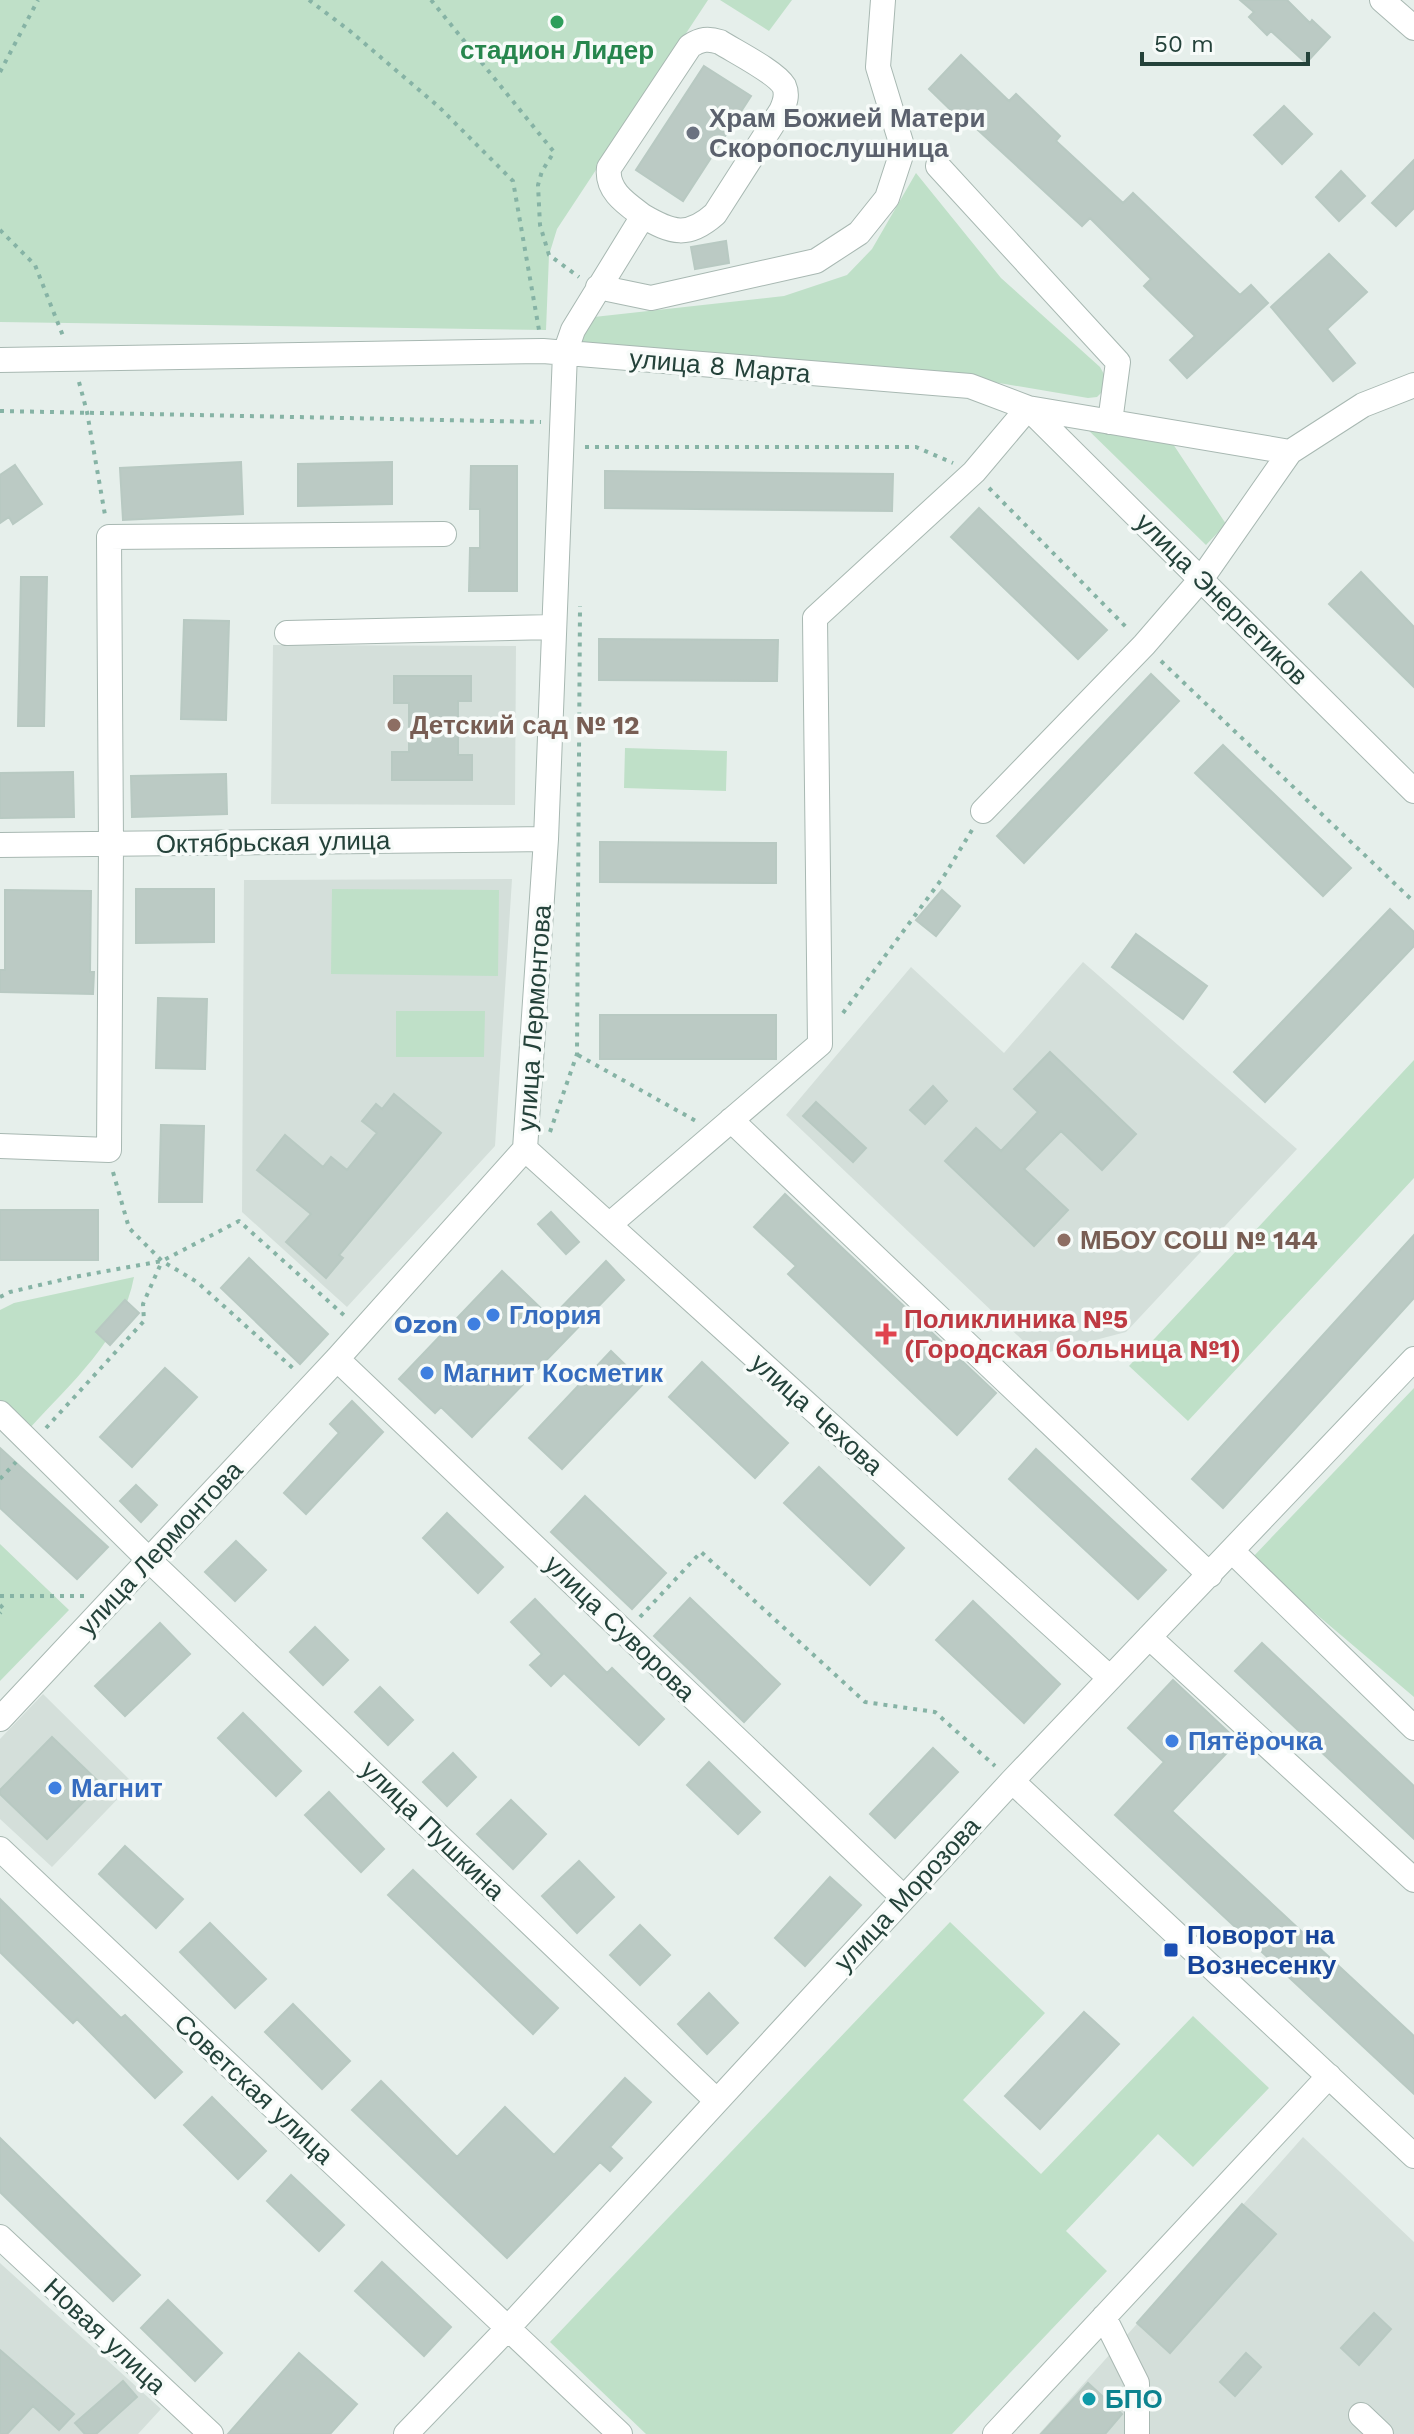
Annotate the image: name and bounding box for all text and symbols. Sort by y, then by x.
marker: стадион Лидер [548,13,566,31]
scale bar [1142,16,1308,66]
text: 50 m [1154,30,1214,58]
place label: стадион Лидер [460,35,654,65]
place label: Храм Божией Матери Скоропослушница [709,103,985,163]
marker: Храм Божией Матери Скоропослушница [684,124,702,142]
street label: улица 8 Марта [628,343,812,389]
street label: улица Энергетиков [1130,507,1314,691]
place label: Детский сад № 12 [410,710,640,740]
marker: Детский сад № 12 [385,716,403,734]
street label: Октябрьская улица [155,825,391,859]
street label: улица Лермонтова [511,903,557,1132]
place label: МБОУ СОШ № 144 [1080,1225,1318,1255]
marker: МБОУ СОШ № 144 [1055,1231,1073,1249]
place label: Глория [509,1300,602,1330]
place label: Поликлиника №5 (Городская больница №1) [904,1304,1241,1364]
marker: Глория [484,1306,502,1324]
place label: Ozon [394,1309,458,1339]
marker: Ozon [465,1315,483,1333]
marker: Поликлиника №5 (Городская больница №1) [875,1323,897,1345]
street label: улица Чехова [745,1347,889,1481]
place label: Магнит Косметик [443,1358,664,1388]
marker: Магнит Косметик [418,1364,436,1382]
street label: улица Лермонтова [72,1454,249,1641]
street label: улица Суворова [539,1549,702,1708]
place label: Пятёрочка [1188,1726,1323,1756]
marker: Пятёрочка [1163,1732,1181,1750]
street label: улица Пушкина [355,1754,511,1906]
place label: Магнит [71,1773,163,1803]
marker: Магнит [46,1779,64,1797]
street label: улица Морозова [828,1810,986,1977]
place label: Поворот на Вознесенку [1187,1920,1337,1980]
marker: Поворот на Вознесенку [1162,1941,1180,1959]
street label: Советская улица [169,2008,340,2171]
street label: Новая улица [38,2272,173,2400]
place label: БПО [1105,2384,1163,2414]
marker: БПО [1080,2390,1098,2408]

